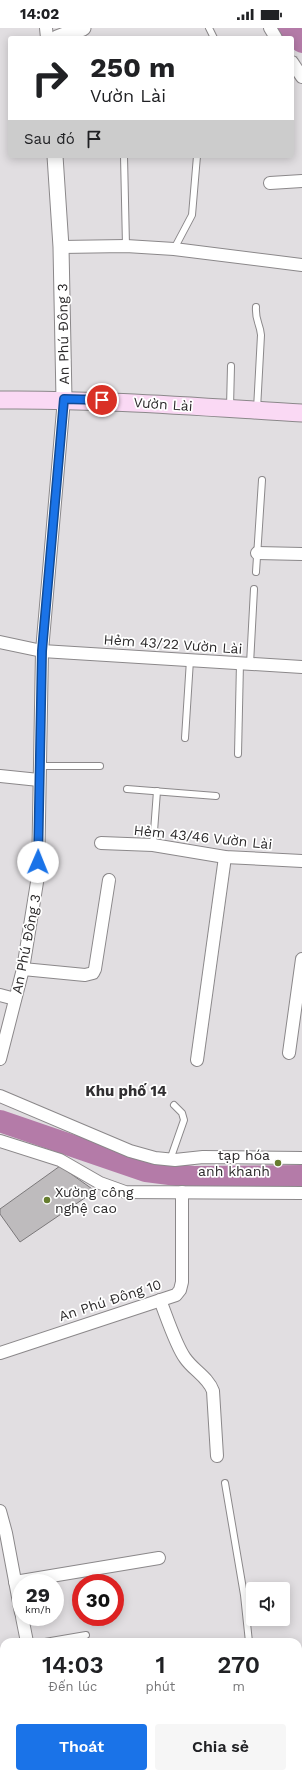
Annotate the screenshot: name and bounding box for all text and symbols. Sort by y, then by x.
text: 14:02 [20,5,59,23]
text: 250 m [90,51,175,84]
icon: right [24,52,76,104]
text: Vườn Lài [90,85,166,106]
icon: arrive [83,128,105,150]
text: Sau đó [24,130,75,148]
street label: An Phú Đông 3 [54,283,72,385]
pin [85,383,119,417]
icon: arrive [91,389,113,411]
street label: Vườn Lài [133,394,193,414]
street label: Hẻm 43/22 Vườn Lài [103,631,243,657]
street label: Hẻm 43/46 Vườn Lài [133,822,273,852]
position arrow [17,841,59,883]
street label: An Phú Đông 3 [9,893,43,995]
district label: Khu phố 14 [85,1082,167,1100]
place label: tạp hóa anh khanh [198,1147,270,1179]
marker: tạp hóa anh khanh [273,1158,283,1168]
place label: Xường công nghệ cao [55,1184,134,1216]
marker: Xường công nghệ cao [42,1195,52,1205]
street label: An Phú Đông 10 [57,1276,163,1324]
speed limit sign: 30 [72,1574,124,1626]
map controls [246,1582,290,1626]
button: sound [246,1582,290,1626]
text: 29 [26,1583,50,1607]
text: km/h [25,1604,51,1615]
text: 14:03 [42,1651,104,1679]
text: 1 [155,1651,165,1679]
text: 270 [217,1651,260,1679]
text: Đến lúc [48,1679,97,1694]
text: phút [146,1679,175,1694]
text: m [232,1679,245,1694]
button: Thoát [16,1724,147,1770]
button: Chia sẻ [155,1724,286,1770]

